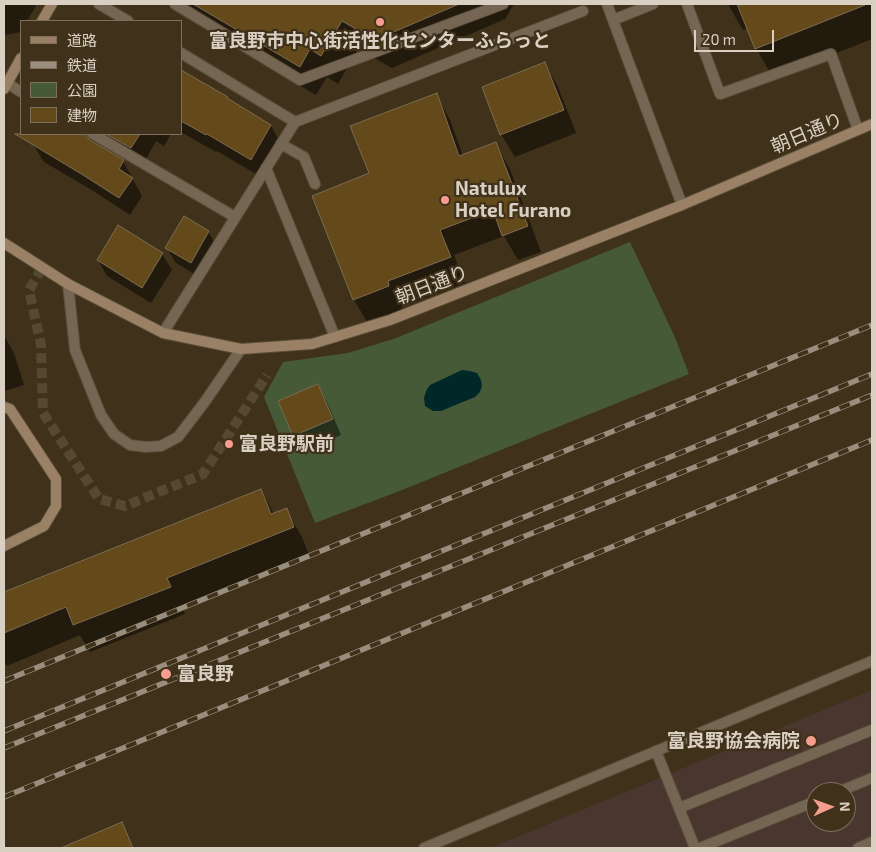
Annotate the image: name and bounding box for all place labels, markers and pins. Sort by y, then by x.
marker: 富良野市中心街活性化センターふらっと [374,16,386,28]
place label: 富良野市中心街活性化センターふらっと [209,30,551,52]
place label: Natulux Hotel Furano [455,178,571,222]
marker: Natulux Hotel Furano [439,194,451,206]
place label: 富良野駅前 [239,433,334,455]
marker: 富良野駅前 [223,438,235,450]
place label: 富良野 [177,663,234,685]
marker: 富良野 [159,667,173,681]
place label: 富良野協会病院 [667,730,800,752]
marker: 富良野協会病院 [804,734,818,748]

